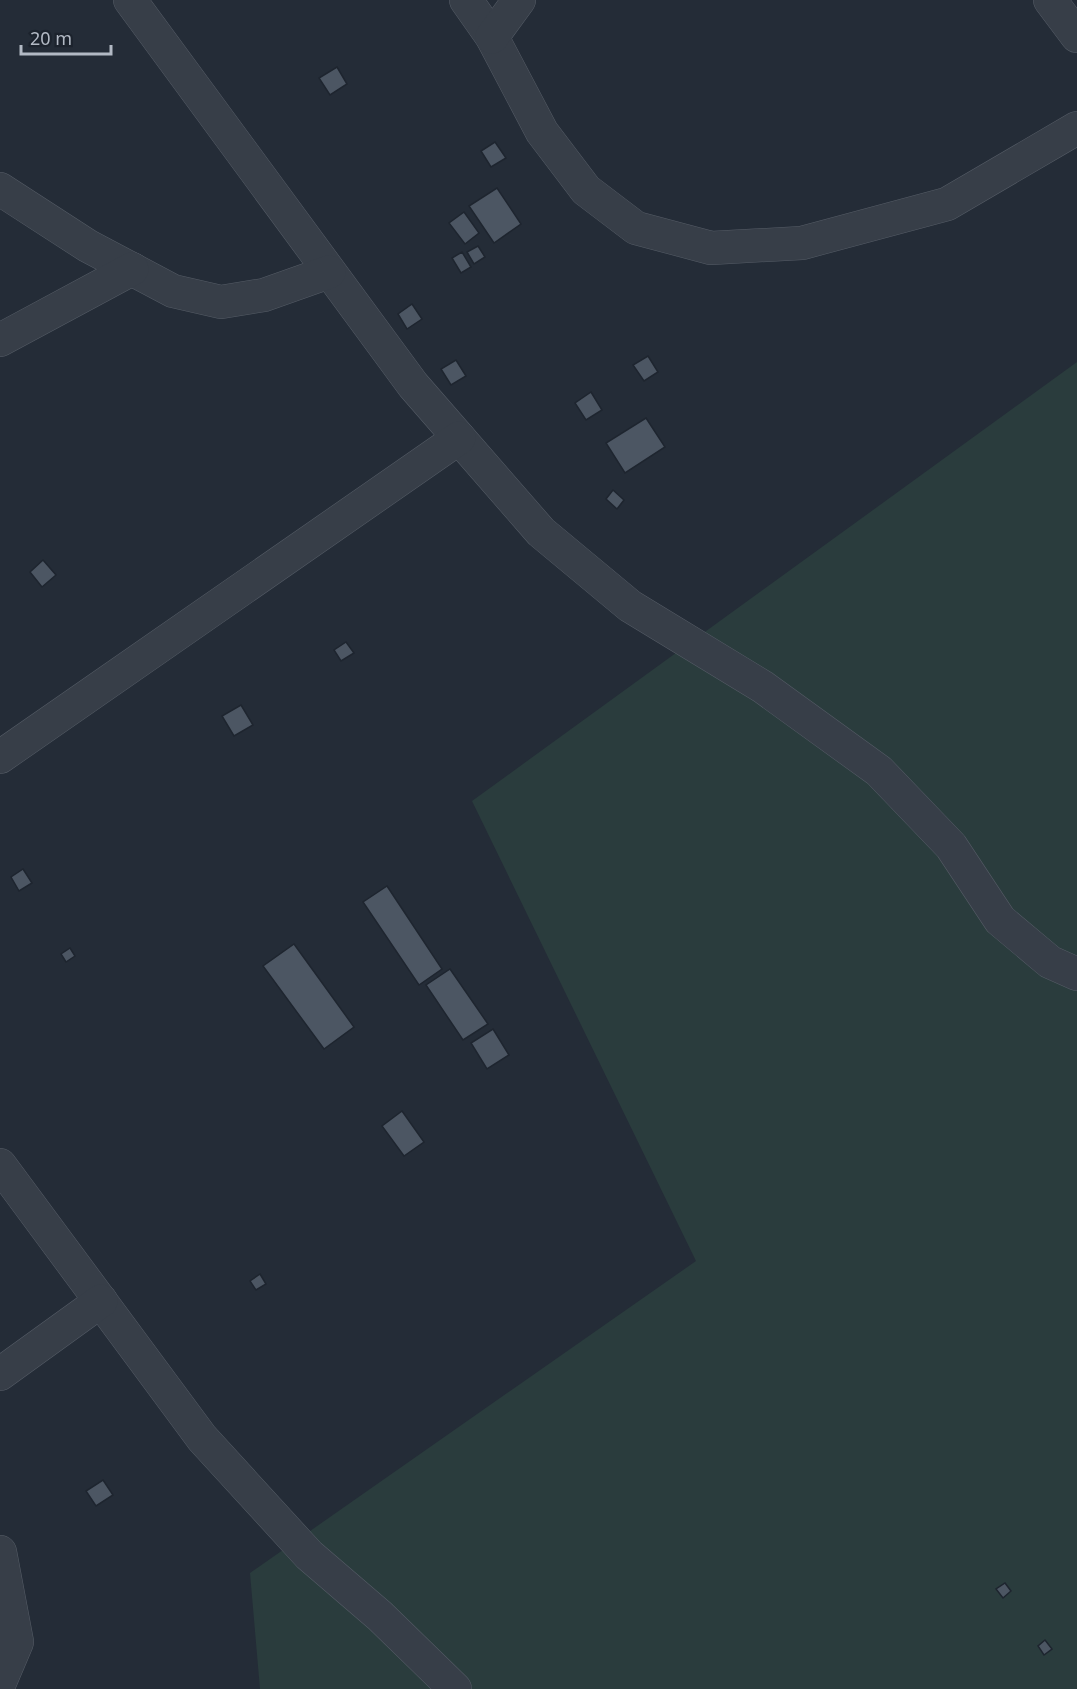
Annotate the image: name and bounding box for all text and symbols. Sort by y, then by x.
scale bar [21,18,111,56]
text: 20 m [30,26,72,50]

